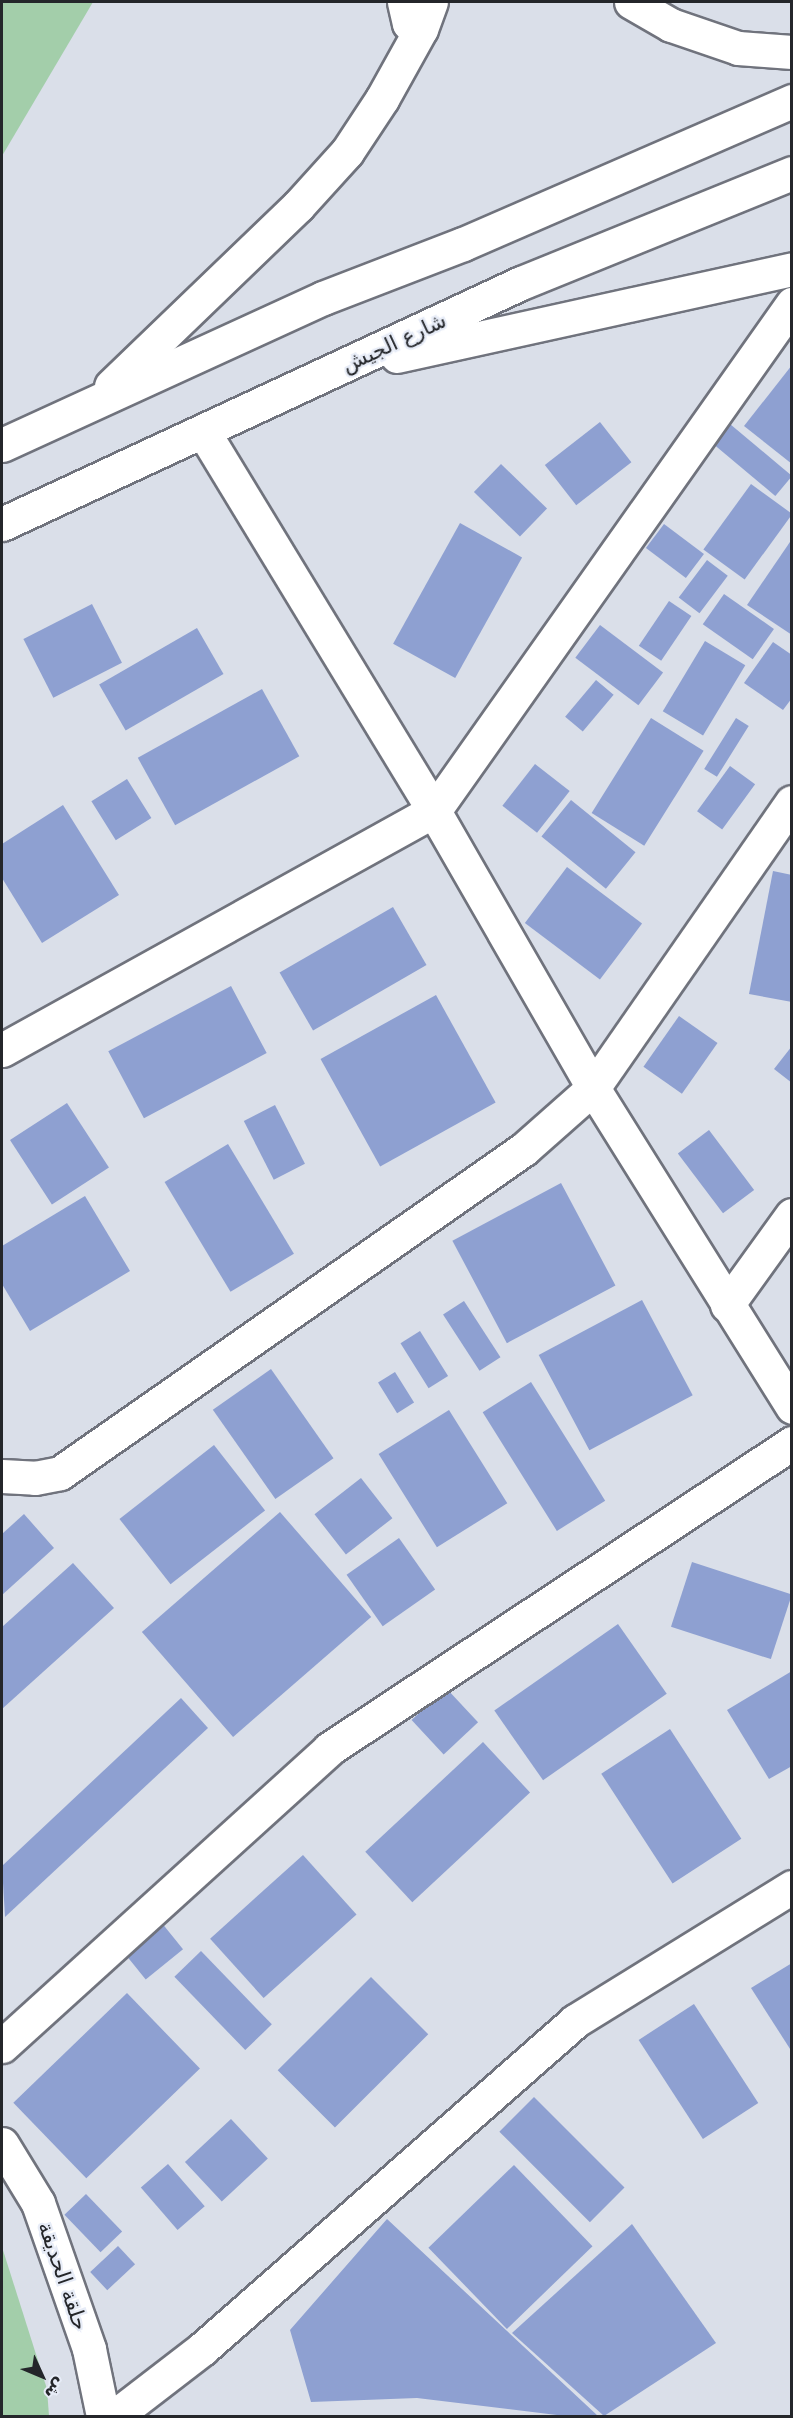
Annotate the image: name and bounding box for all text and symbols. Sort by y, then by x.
street label: شارع الجيش [338,308,450,378]
street label: حلقة الحديقة [33,2218,93,2334]
north arrow [12,2346,72,2406]
text: ش [41,2374,70,2403]

